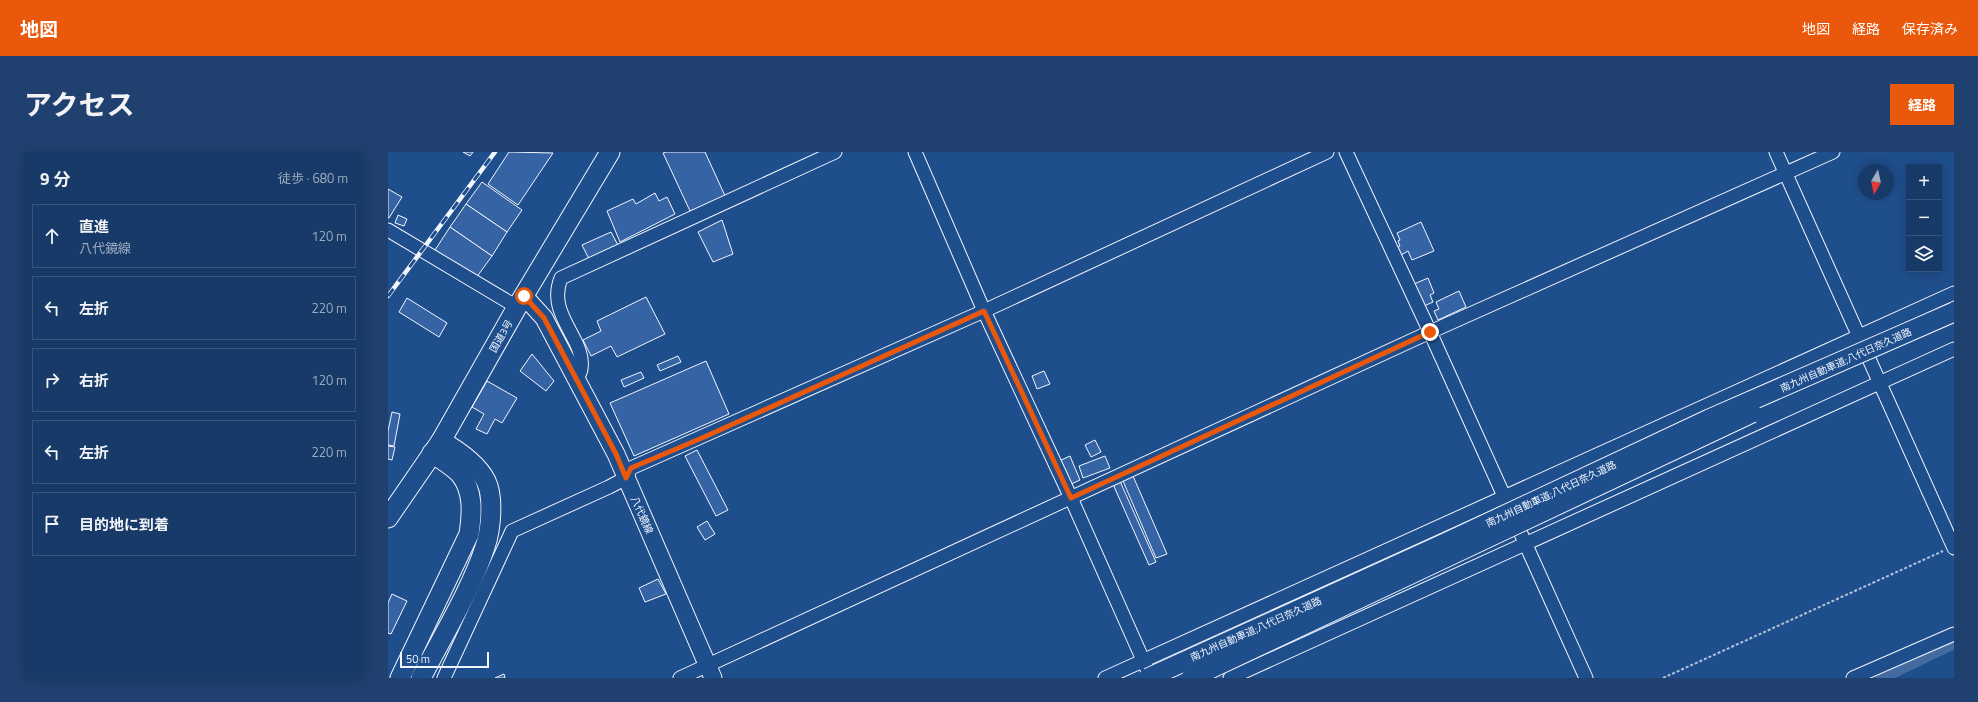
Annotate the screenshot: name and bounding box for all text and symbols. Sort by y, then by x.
text: 地図 [20,14,58,43]
text: 地図 [1802,18,1830,39]
text: 経路 [1852,18,1880,39]
text: 保存済み [1902,18,1958,39]
text: アクセス [24,83,135,126]
button: 経路 [1890,84,1954,125]
north arrow [1858,164,1894,200]
map controls [1906,164,1942,272]
button: + [1906,164,1942,200]
text: 9 分 [40,166,70,192]
text: 徒歩 · 680 m [278,168,348,188]
button: − [1906,200,1942,236]
text: 直進 [79,215,109,238]
icon: ahead [41,225,63,247]
text: 120 m [311,226,347,246]
button: layers [1906,236,1942,272]
text: 八代鏡線 [79,238,131,258]
route start [515,287,533,305]
icon: left [41,297,63,319]
text: 左折 [79,297,109,320]
text: 220 m [311,298,347,318]
street label: 国道3号 [486,317,516,355]
route end [1421,323,1439,341]
street label: 南九州自動車道;八代日奈久道路 [1778,324,1914,396]
icon: right [41,369,63,391]
text: 右折 [79,369,109,392]
text: 120 m [311,370,347,390]
icon: left [41,441,63,463]
text: 左折 [79,441,109,464]
text: 220 m [311,442,347,462]
street label: 南九州自動車道;八代日奈久道路 [1483,457,1619,531]
street label: 八代鏡線 [627,494,657,536]
icon: arrive [41,513,63,535]
text: 目的地に到着 [79,513,169,536]
street label: 南九州自動車道;八代日奈久道路 [1188,593,1324,665]
scale bar [400,650,489,669]
text: 50 m [406,651,430,667]

